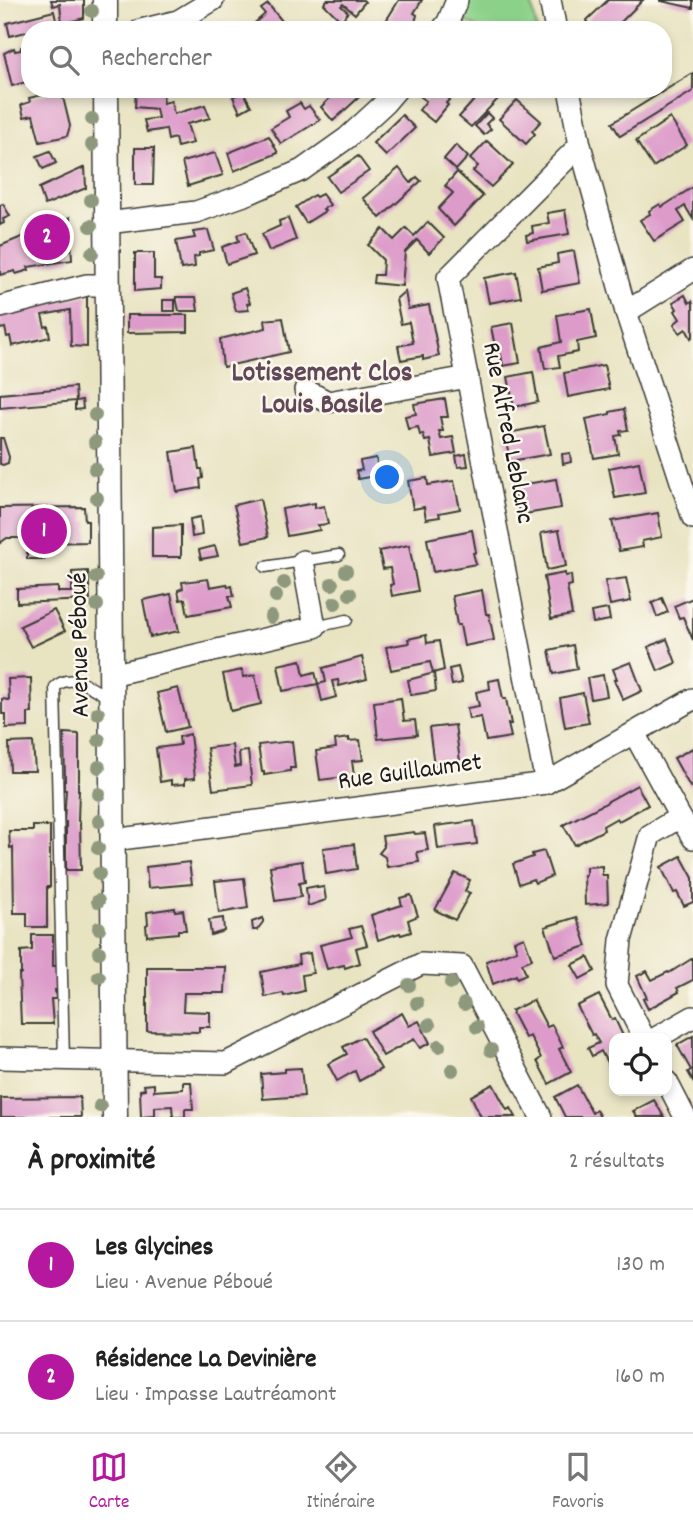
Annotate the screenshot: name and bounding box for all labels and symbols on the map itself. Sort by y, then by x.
pin: 2 [24,211,70,263]
street label: Rue Alfred Leblanc [471,339,543,527]
district label: Lotissement Clos Louis Basile [231,355,413,427]
your location [370,460,404,494]
pin: 1 [21,505,67,557]
street label: Avenue Péboué [61,572,101,718]
street label: Rue Guillaumet [336,745,485,801]

